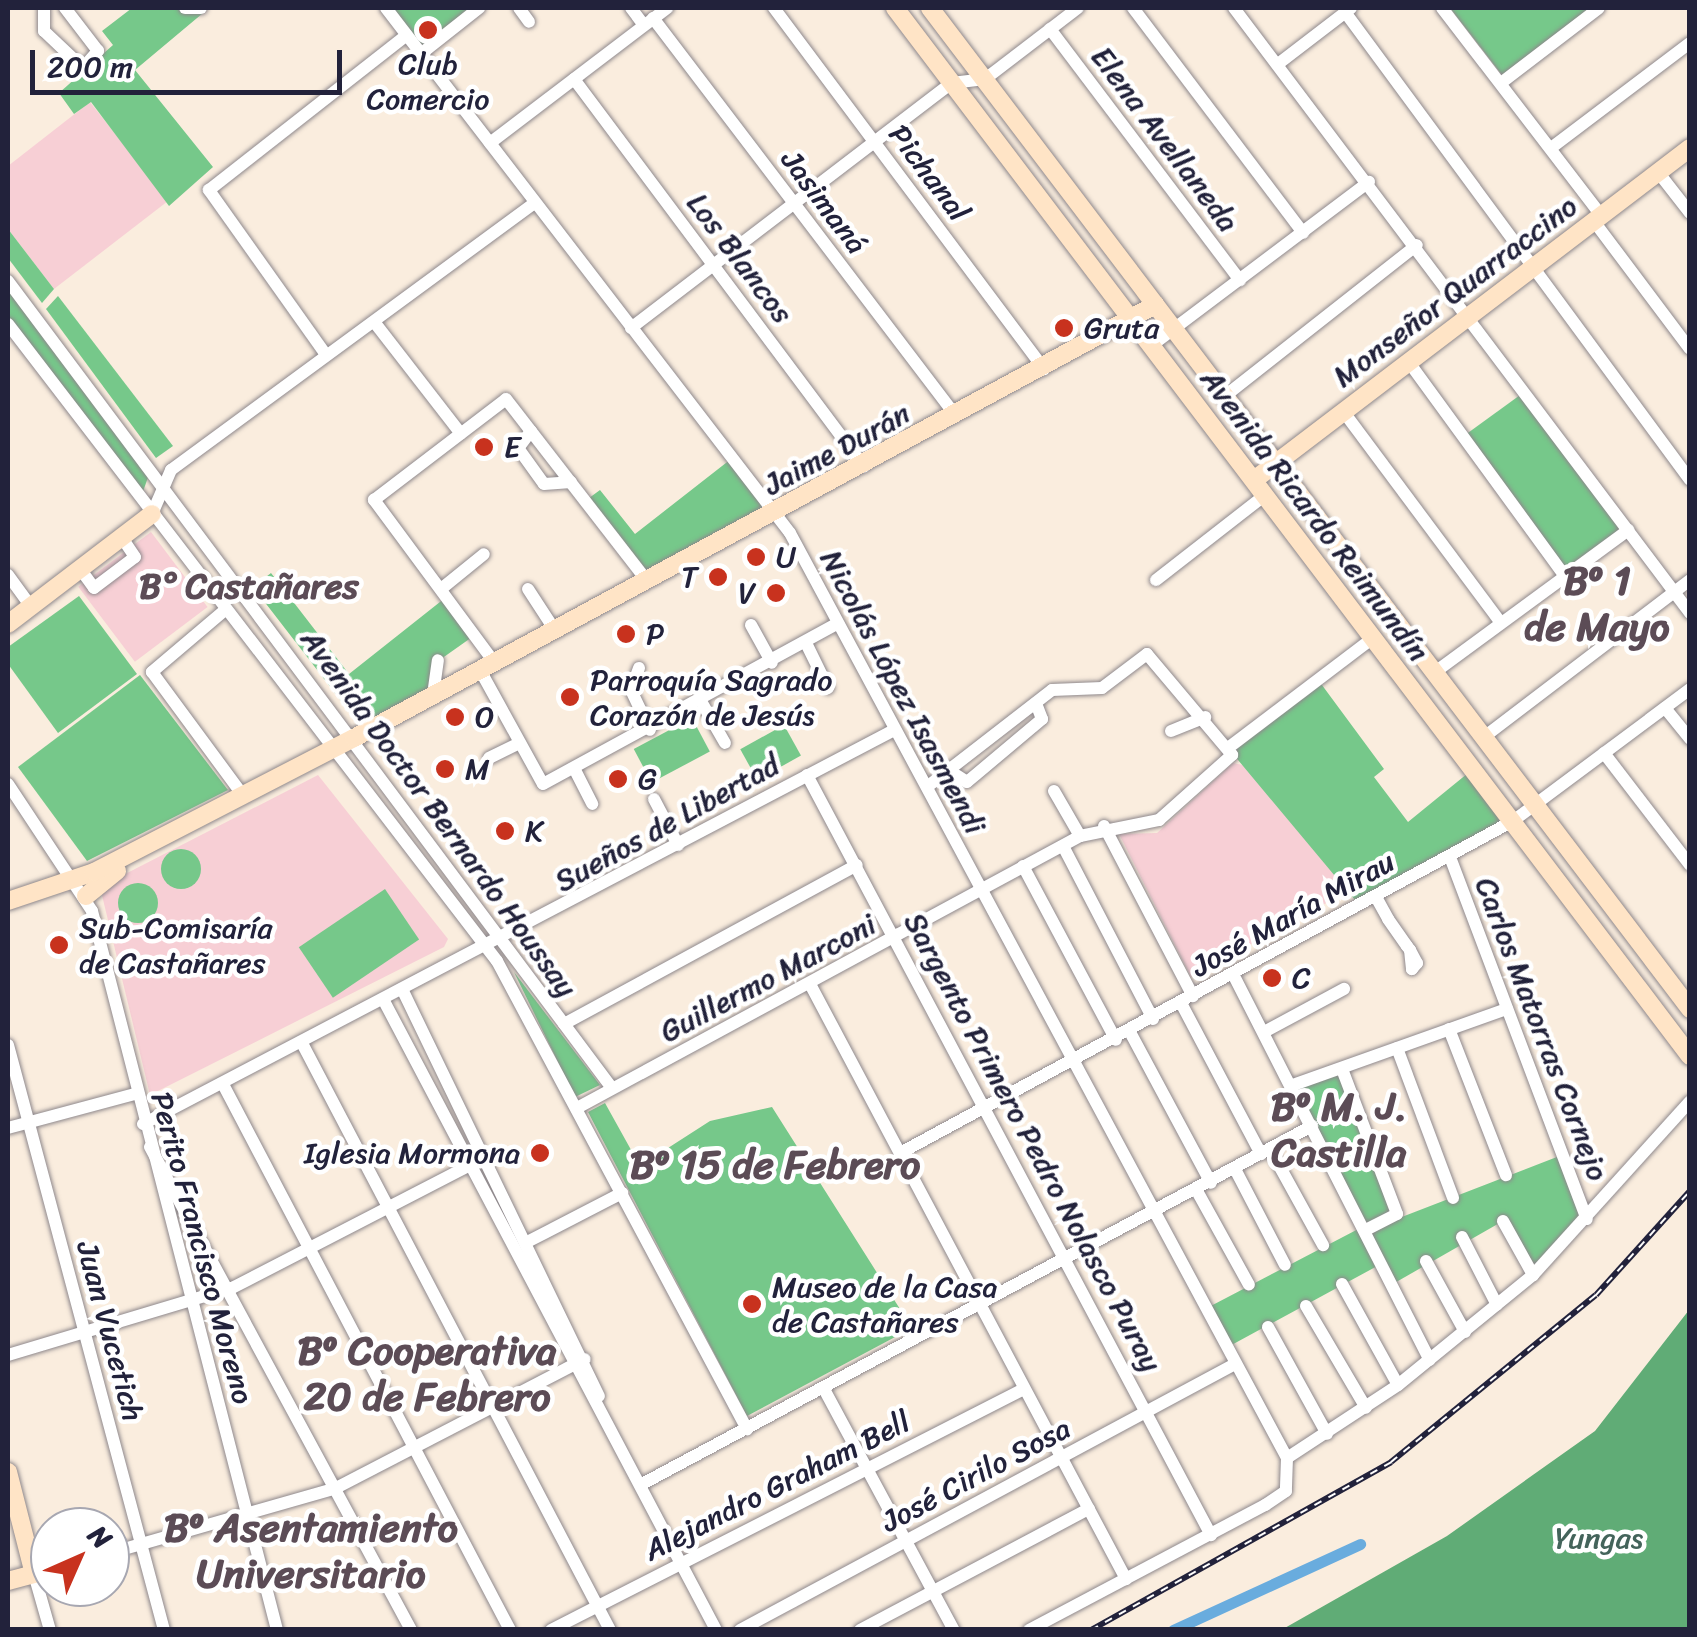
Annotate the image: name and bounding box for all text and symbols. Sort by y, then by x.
marker: Club Comercio [417,19,439,41]
scale bar [35,30,348,92]
street label: Elena Avellaneda [1084,39,1246,239]
text: 200 m [47,40,133,94]
place label: Club Comercio [366,46,490,116]
street label: Pichanal [881,117,977,229]
street label: Jasimaná [773,143,875,261]
street label: Los Blancos [679,186,801,330]
street label: Monseñor Quarraccino [1326,188,1584,394]
place label: Gruta [1084,310,1159,346]
marker: Gruta [1053,317,1075,339]
street label: Avenida Ricardo Reimundín [1193,362,1437,668]
street label: Jaime Durán [758,395,916,503]
place label: E [504,429,521,465]
marker: E [473,436,495,458]
place label: U [776,539,796,575]
street label: Nicolás López Isasmendi [812,543,994,841]
marker: U [745,546,767,568]
district label: Bº 1 de Mayo [1524,557,1670,651]
place label: T [681,559,698,595]
district label: B° Castañares [139,565,359,607]
marker: T [707,566,729,588]
place label: V [738,575,756,611]
marker: V [765,582,787,604]
place label: P [646,616,664,652]
street label: Avenida Doctor Bernardo Houssay [293,621,585,1005]
marker: P [615,623,637,645]
place label: Parroquía Sagrado Corazón de Jesús [590,662,832,732]
marker: Parroquía Sagrado Corazón de Jesús [559,686,581,708]
place label: O [475,699,494,735]
marker: O [444,706,466,728]
street label: Sueños de Libertad [548,746,786,900]
place label: M [465,751,489,787]
marker: M [434,758,456,780]
place label: G [638,761,657,797]
marker: G [607,768,629,790]
place label: K [525,813,543,849]
marker: K [494,820,516,842]
street label: José María Mirau [1186,844,1400,984]
street label: Carlos Matorras Cornejo [1468,873,1616,1185]
street label: Guillermo Marconi [654,906,882,1050]
street label: Sargento Primero Pedro Nolasco Puray [896,907,1170,1377]
place label: Sub-Comisaría de Castañares [79,910,273,980]
marker: Sub-Comisaría de Castañares [48,934,70,956]
place label: C [1292,960,1311,996]
marker: C [1261,967,1283,989]
district label: Bº M. J. Castilla [1271,1083,1407,1177]
street label: Perito Francisco Moreno [143,1087,261,1409]
place label: Iglesia Mormona [304,1135,520,1171]
district label: Bº 15 de Febrero [629,1141,921,1189]
marker: Iglesia Mormona [529,1142,551,1164]
street label: Juan Vucetich [69,1238,151,1424]
place label: Museo de la Casa de Castañares [772,1269,998,1340]
marker: Museo de la Casa de Castañares [741,1293,763,1315]
district label: Bº Cooperativa 20 de Febrero [298,1327,556,1421]
street label: Alejandro Graham Bell [638,1403,916,1569]
street label: José Cirilo Sosa [876,1410,1076,1540]
district label: Bº Asentamiento Universitario [164,1504,458,1598]
north arrow [30,1507,130,1607]
text: N [76,1513,124,1561]
park label: Yungas [1555,1520,1643,1556]

